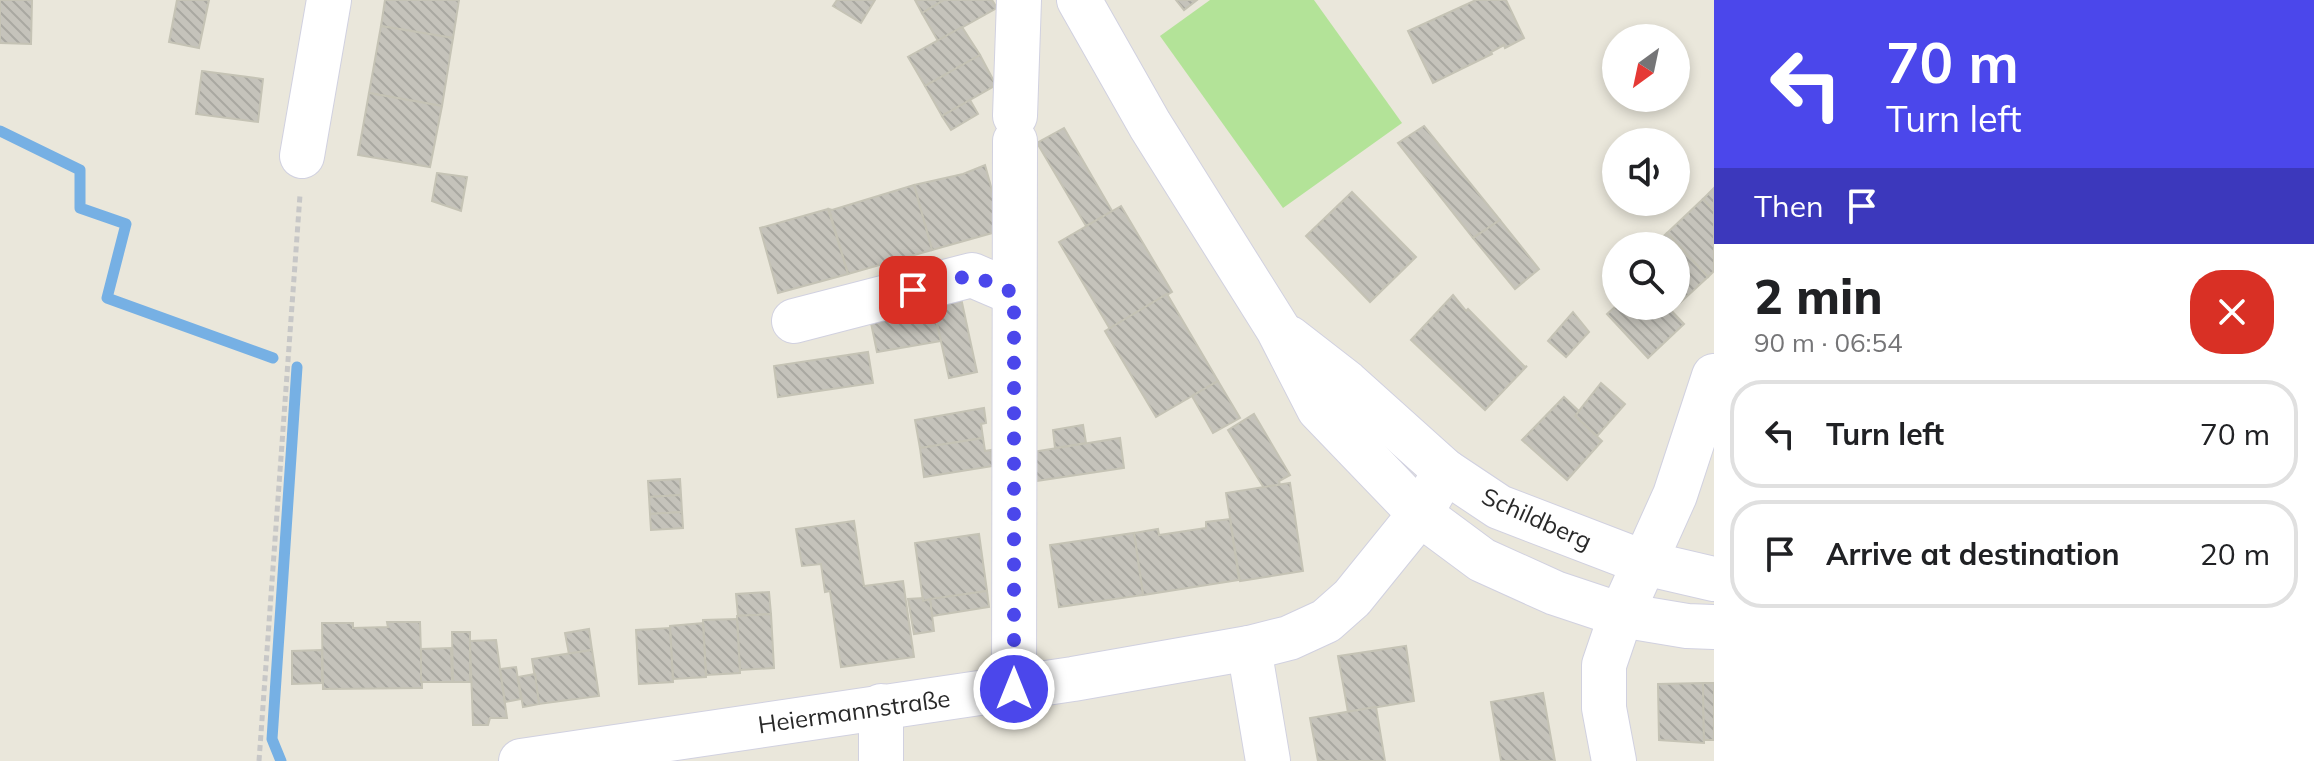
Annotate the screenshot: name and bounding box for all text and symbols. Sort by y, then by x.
north arrow [1602,24,1690,112]
map controls [1602,24,1690,320]
text: 70 m [1886,27,2019,97]
icon: left [1754,32,1858,136]
text: Turn left [1886,96,2022,141]
button: sound [1602,128,1690,216]
icon: arrive [1840,184,1884,228]
text: Then [1754,187,1824,225]
button: search [1602,232,1690,320]
pin [879,256,947,324]
text: 2 min [1754,266,1883,326]
icon: arrive [891,268,935,312]
button: close [2190,270,2274,354]
text: 90 m · 06:54 [1754,326,1903,359]
icon: left [1758,412,1802,456]
text: Turn left [1826,415,1944,453]
text: 70 m [2200,415,2270,453]
street label: Schildberg [1477,480,1597,556]
icon: arrive [1758,532,1802,576]
text: Arrive at destination [1826,535,2120,573]
text: 20 m [2200,535,2270,573]
position arrow [972,647,1056,731]
street label: Heiermannstraße [756,683,952,739]

